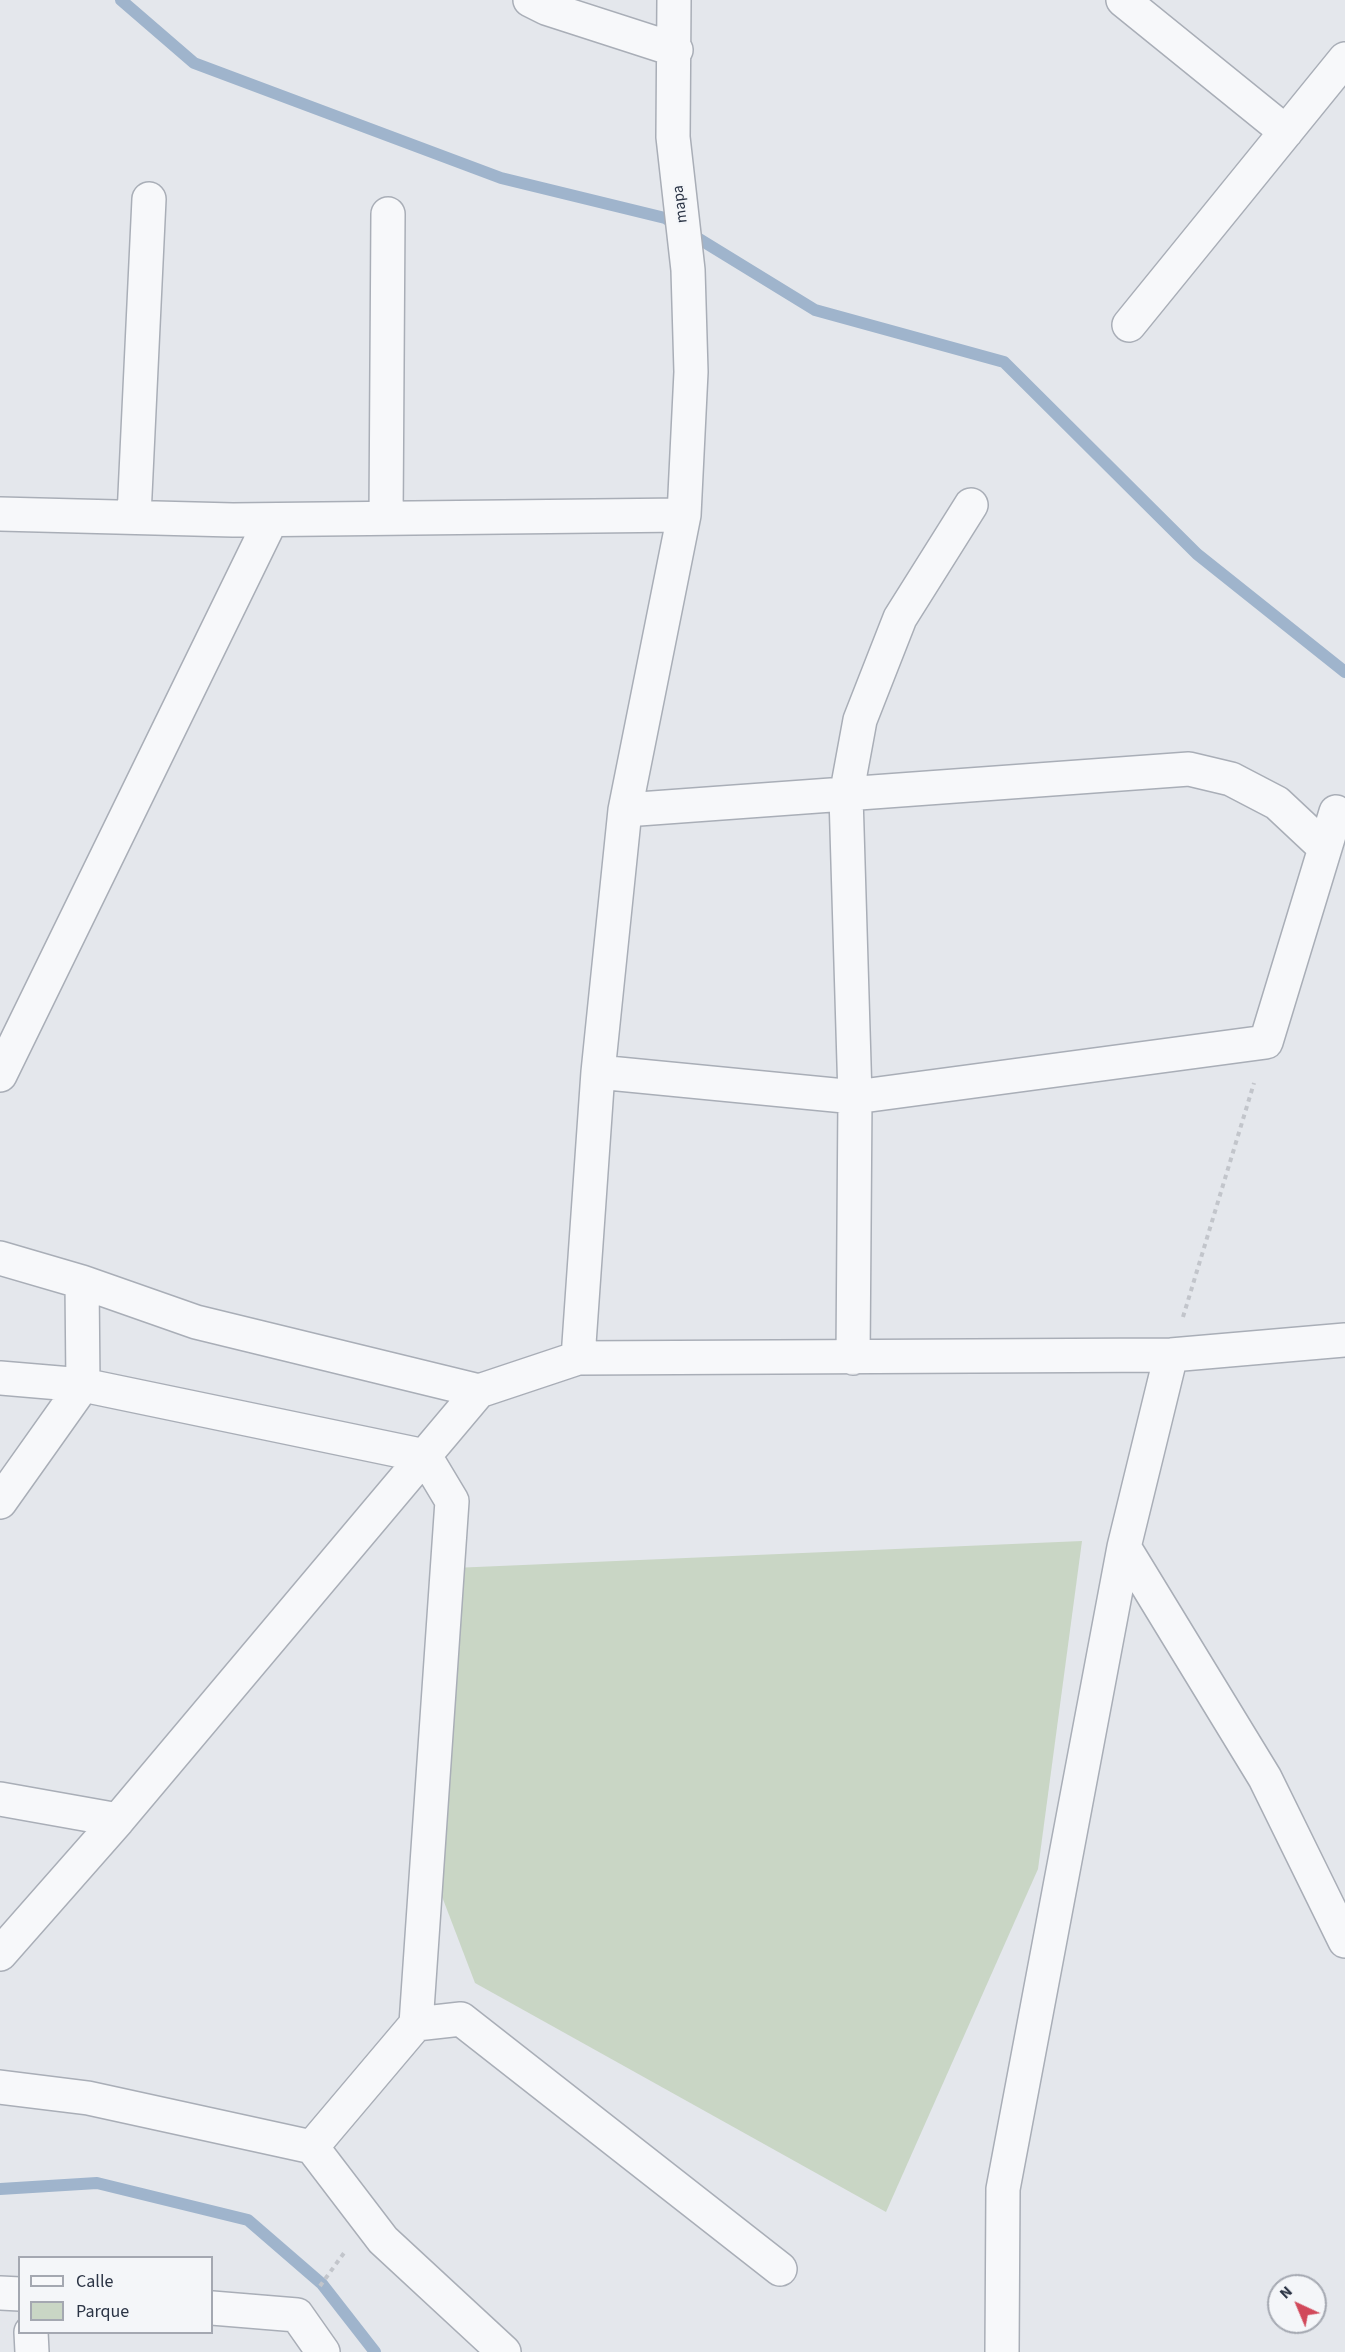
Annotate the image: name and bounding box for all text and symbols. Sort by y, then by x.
street label: mapa [669,184,693,224]
legend [18,2256,213,2334]
text: Calle [76,2269,113,2294]
north arrow [1267,2274,1327,2334]
text: N [1274,2281,1297,2304]
text: Parque [76,2299,129,2324]

